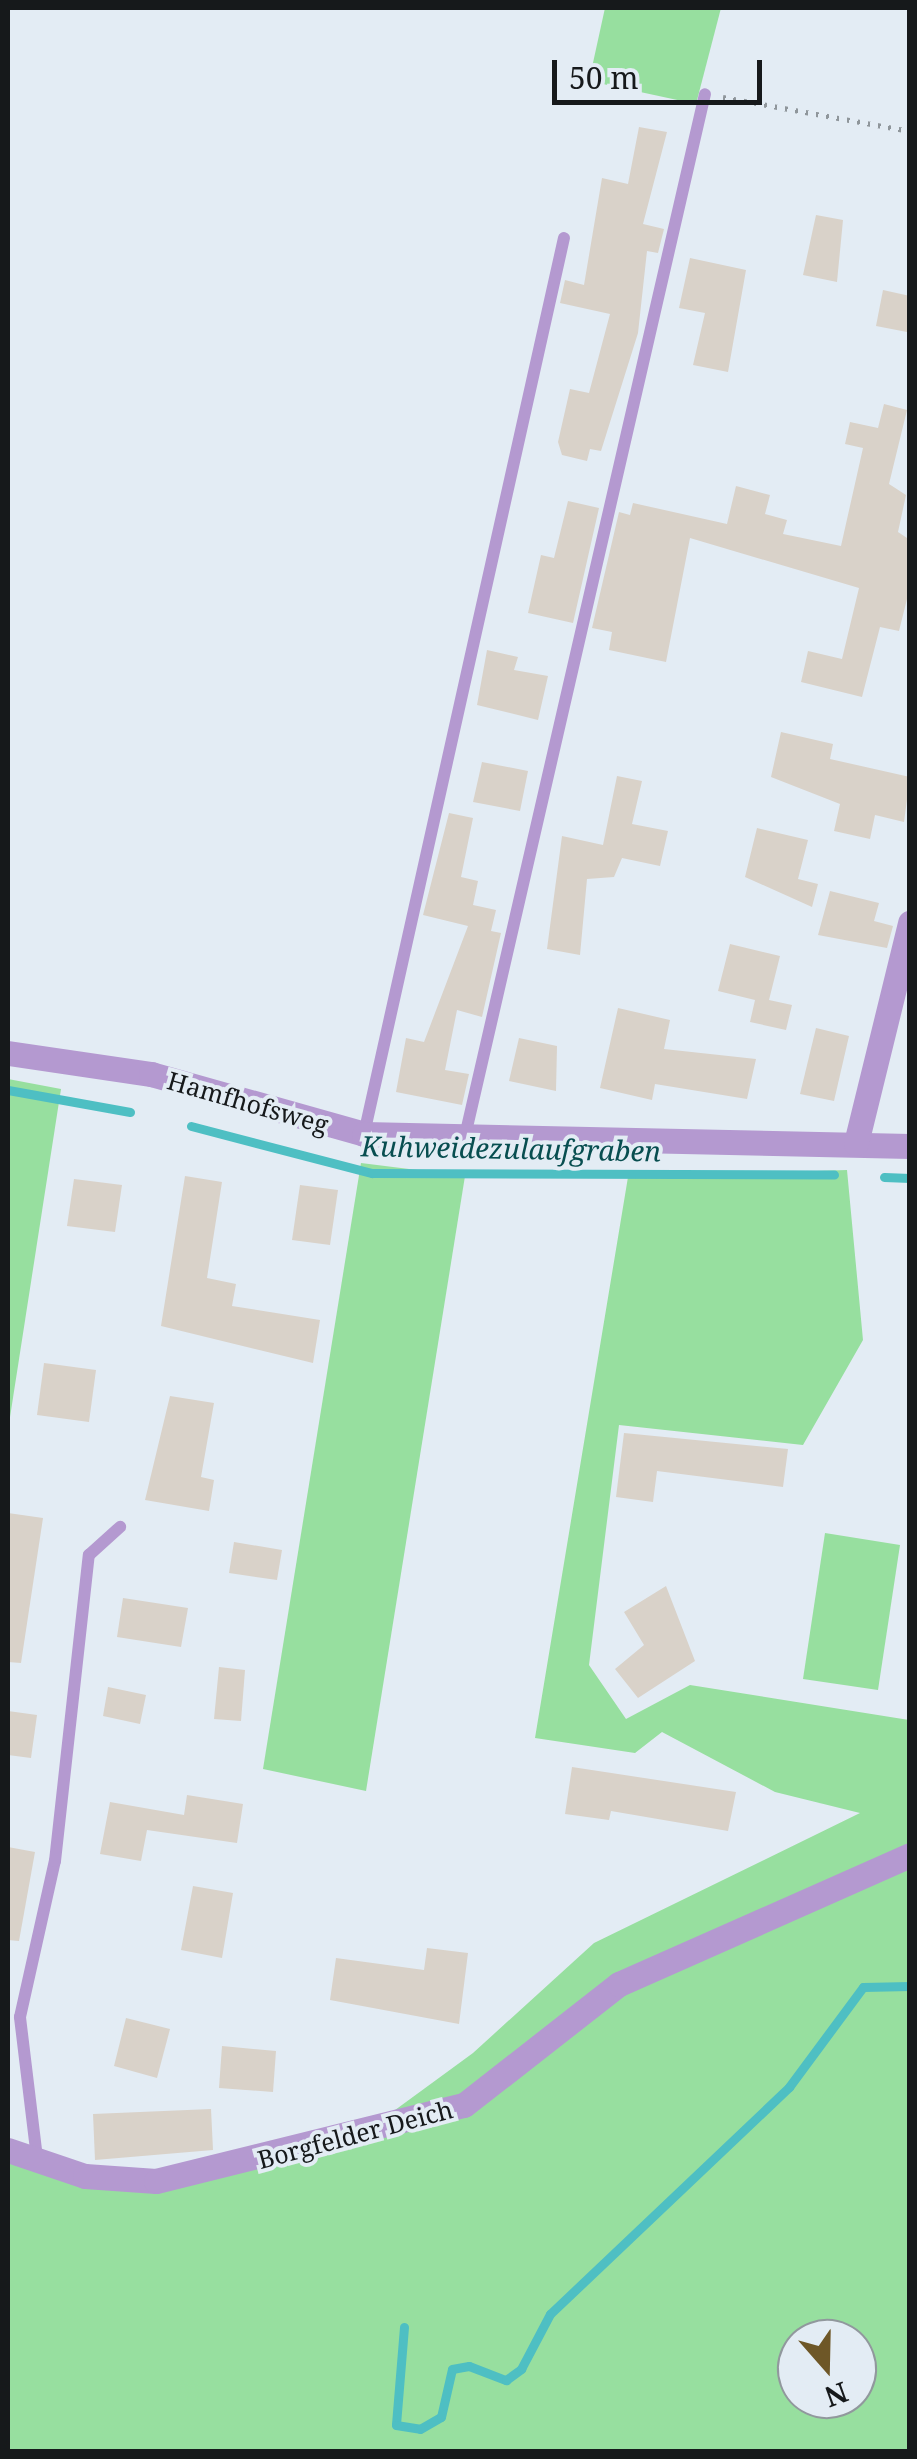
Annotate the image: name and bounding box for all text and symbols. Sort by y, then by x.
scale bar [557,40,767,102]
text: 50 m [569,57,639,98]
street label: Hamfhofsweg [164,1065,332,1139]
water label: Kuhweidezulaufgraben [361,1129,661,1167]
street label: Borgfelder Deich [254,2093,456,2175]
north arrow [777,2319,877,2419]
text: N [820,2374,853,2417]

